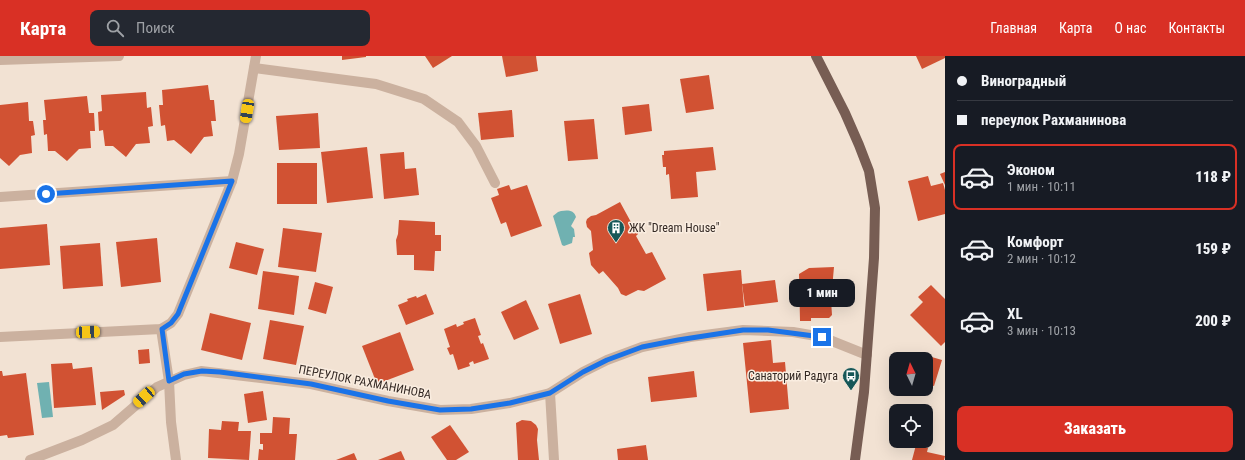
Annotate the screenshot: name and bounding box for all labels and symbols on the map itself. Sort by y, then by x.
car [239,98,255,124]
route start [37,185,55,203]
building icon: ЖК "Dream House" [606,218,626,243]
place label: ЖК "Dream House" [629,221,720,235]
callout: 1 мин [789,279,855,307]
car [76,325,100,339]
route end [813,328,831,346]
north arrow [889,352,933,396]
street label: ПЕРЕУЛОК РАХМАНИНОВА [297,362,433,402]
bus stop icon: Санаторий Радуга [841,366,861,391]
place label: Санаторий Радуга [748,369,838,383]
car [131,385,157,409]

